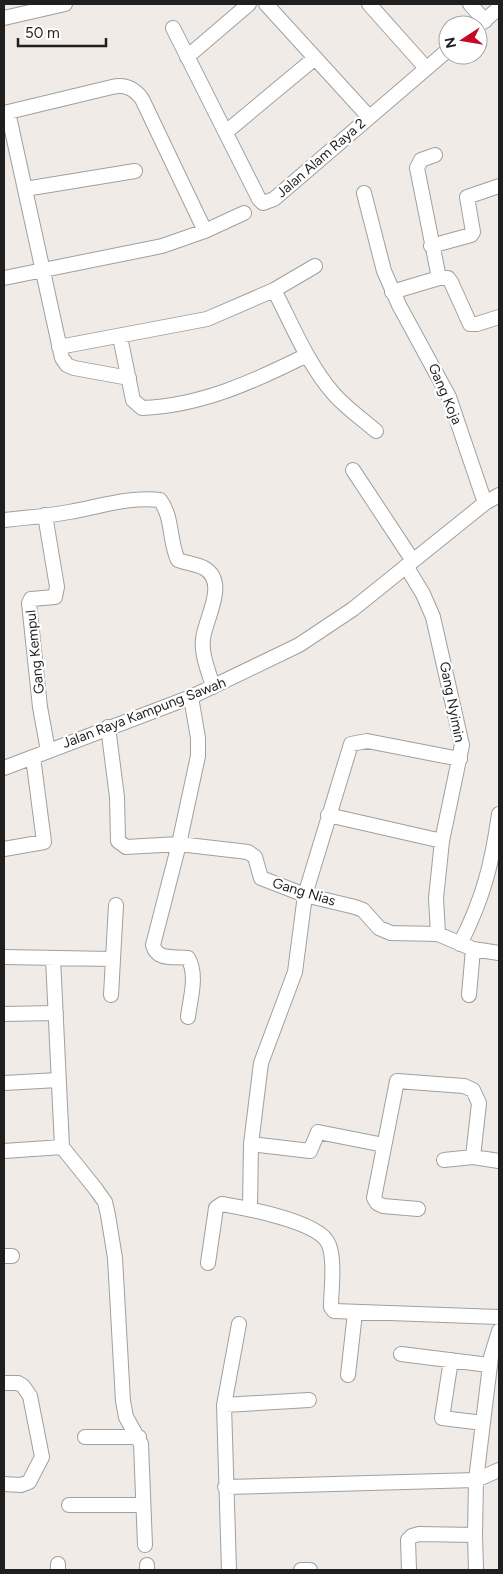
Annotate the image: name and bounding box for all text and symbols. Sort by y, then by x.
scale bar [18,15,105,47]
north arrow [438,15,488,65]
text: 50 m [25,24,60,42]
text: N [441,36,460,50]
street label: Jalan Alam Raya 2 [273,115,369,201]
street label: Gang Koja [425,361,465,427]
street label: Gang Kempul [22,609,48,695]
street label: Gang Nyimin [436,660,468,744]
street label: Jalan Raya Kampung Sawah [60,674,228,752]
street label: Gang Nias [270,874,338,910]

